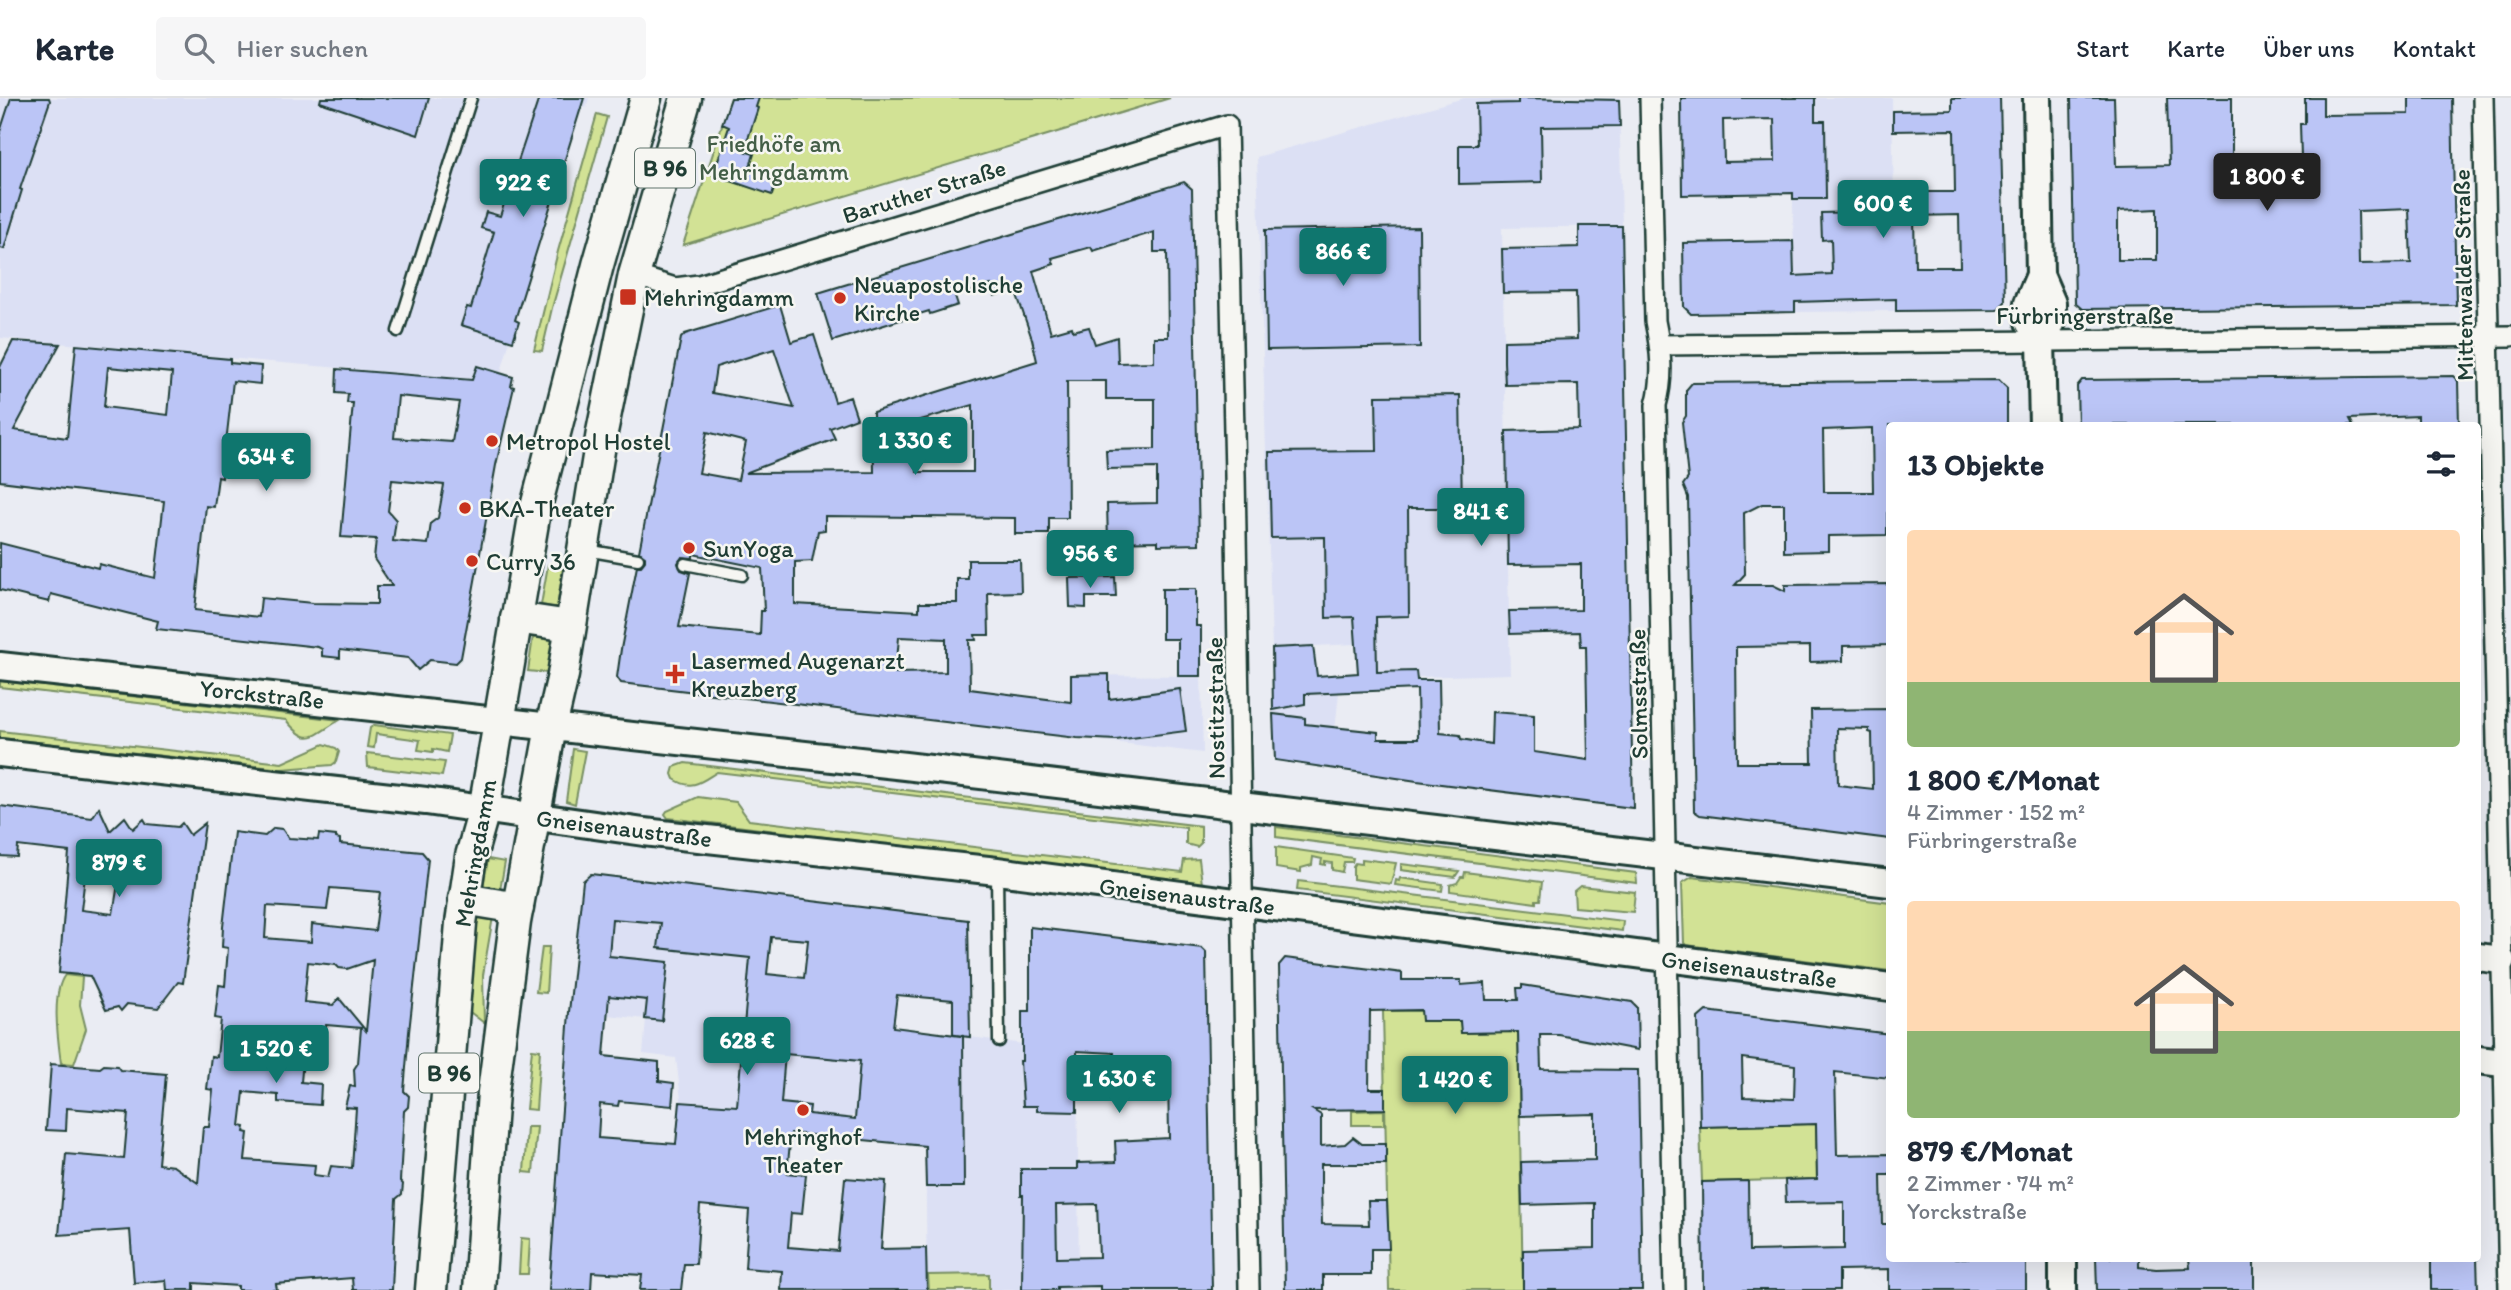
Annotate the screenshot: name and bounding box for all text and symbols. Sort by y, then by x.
search box [156,17,646,80]
text: Karte [35,29,114,68]
icon: search [180,29,218,67]
text: Hier suchen [236,32,368,64]
text: Start [2076,34,2129,63]
text: Karte [2167,34,2225,63]
text: Über uns [2263,34,2355,63]
text: Kontakt [2393,34,2476,63]
park label: Friedhöfe am Mehringdamm [699,129,849,186]
road number: B 96 [635,148,695,188]
street label: Baruther Straße [839,152,1009,230]
pin: 1 800 € [2202,153,2332,213]
pin: 922 € [474,159,572,219]
text: 1 800 € [2229,162,2305,190]
text: 922 € [496,168,550,196]
street label: Mittenwalder Straße [2447,169,2479,381]
pin: 600 € [1834,180,1932,240]
text: 600 € [1854,189,1912,217]
pin: 866 € [1294,228,1392,288]
text: 866 € [1315,237,1371,265]
place label: Neuapostolische Kirche [854,270,1023,327]
place label: Mehringdamm [644,283,794,312]
marker: Mehringdamm [618,287,638,307]
marker: Neuapostolische Kirche [832,290,848,306]
street label: Fürbringerstraße [1996,301,2174,330]
pin: 1 330 € [850,418,980,477]
text: 1 330 € [878,426,952,454]
place label: Metropol Hostel [506,427,671,456]
marker: Metropol Hostel [484,433,500,449]
pin: 634 € [217,434,315,493]
text: 634 € [238,442,294,470]
icon: filters [2422,445,2460,483]
text: 13 Objekte [1907,446,2044,483]
pin: 841 € [1432,489,1530,548]
place label: BKA-Theater [479,494,615,523]
text: 841 € [1453,497,1509,525]
marker: BKA-Theater [457,500,473,516]
pin: 956 € [1041,531,1139,590]
place label: SunYoga [703,534,794,563]
text: 956 € [1063,539,1117,567]
marker: SunYoga [681,540,697,556]
place label: Curry 36 [486,547,576,576]
marker: Curry 36 [464,553,480,569]
icon: home [2121,575,2247,701]
street label: Solmsstraße [1622,629,1654,759]
street label: Nostitzstraße [1199,637,1231,779]
place label: Lasermed Augenarzt Kreuzberg [691,646,905,703]
marker: Lasermed Augenarzt Kreuzberg [665,664,685,684]
street label: Yorckstraße [198,673,326,715]
text: 1 800 €/Monat [1907,761,2099,798]
street label: Mehringdamm [448,777,502,929]
text: 4 Zimmer · 152 m² [1907,798,2085,826]
street label: Gneisenaustraße [534,803,714,853]
text: Fürbringerstraße [1907,826,2077,854]
pin: 879 € [70,840,168,899]
text: 879 € [92,848,146,876]
street label: Gneisenaustraße [1097,871,1277,921]
street label: Gneisenaustraße [1659,944,1839,994]
icon: home [2121,946,2247,1072]
pin: 628 € [698,1018,796,1077]
pin: 1 520 € [211,1026,341,1085]
text: 628 € [719,1026,775,1054]
text: 1 520 € [240,1034,312,1062]
road number: B 96 [419,1054,479,1092]
pin: 1 630 € [1054,1056,1184,1115]
pin: 1 420 € [1390,1056,1520,1116]
text: 1 630 € [1082,1064,1156,1092]
text: 1 420 € [1418,1065,1492,1093]
marker: Mehringhof Theater [795,1102,811,1118]
place label: Mehringhof Theater [744,1122,863,1179]
text: 879 €/Monat [1907,1132,2072,1169]
text: 2 Zimmer · 74 m² [1907,1169,2074,1197]
text: Yorckstraße [1907,1197,2027,1225]

